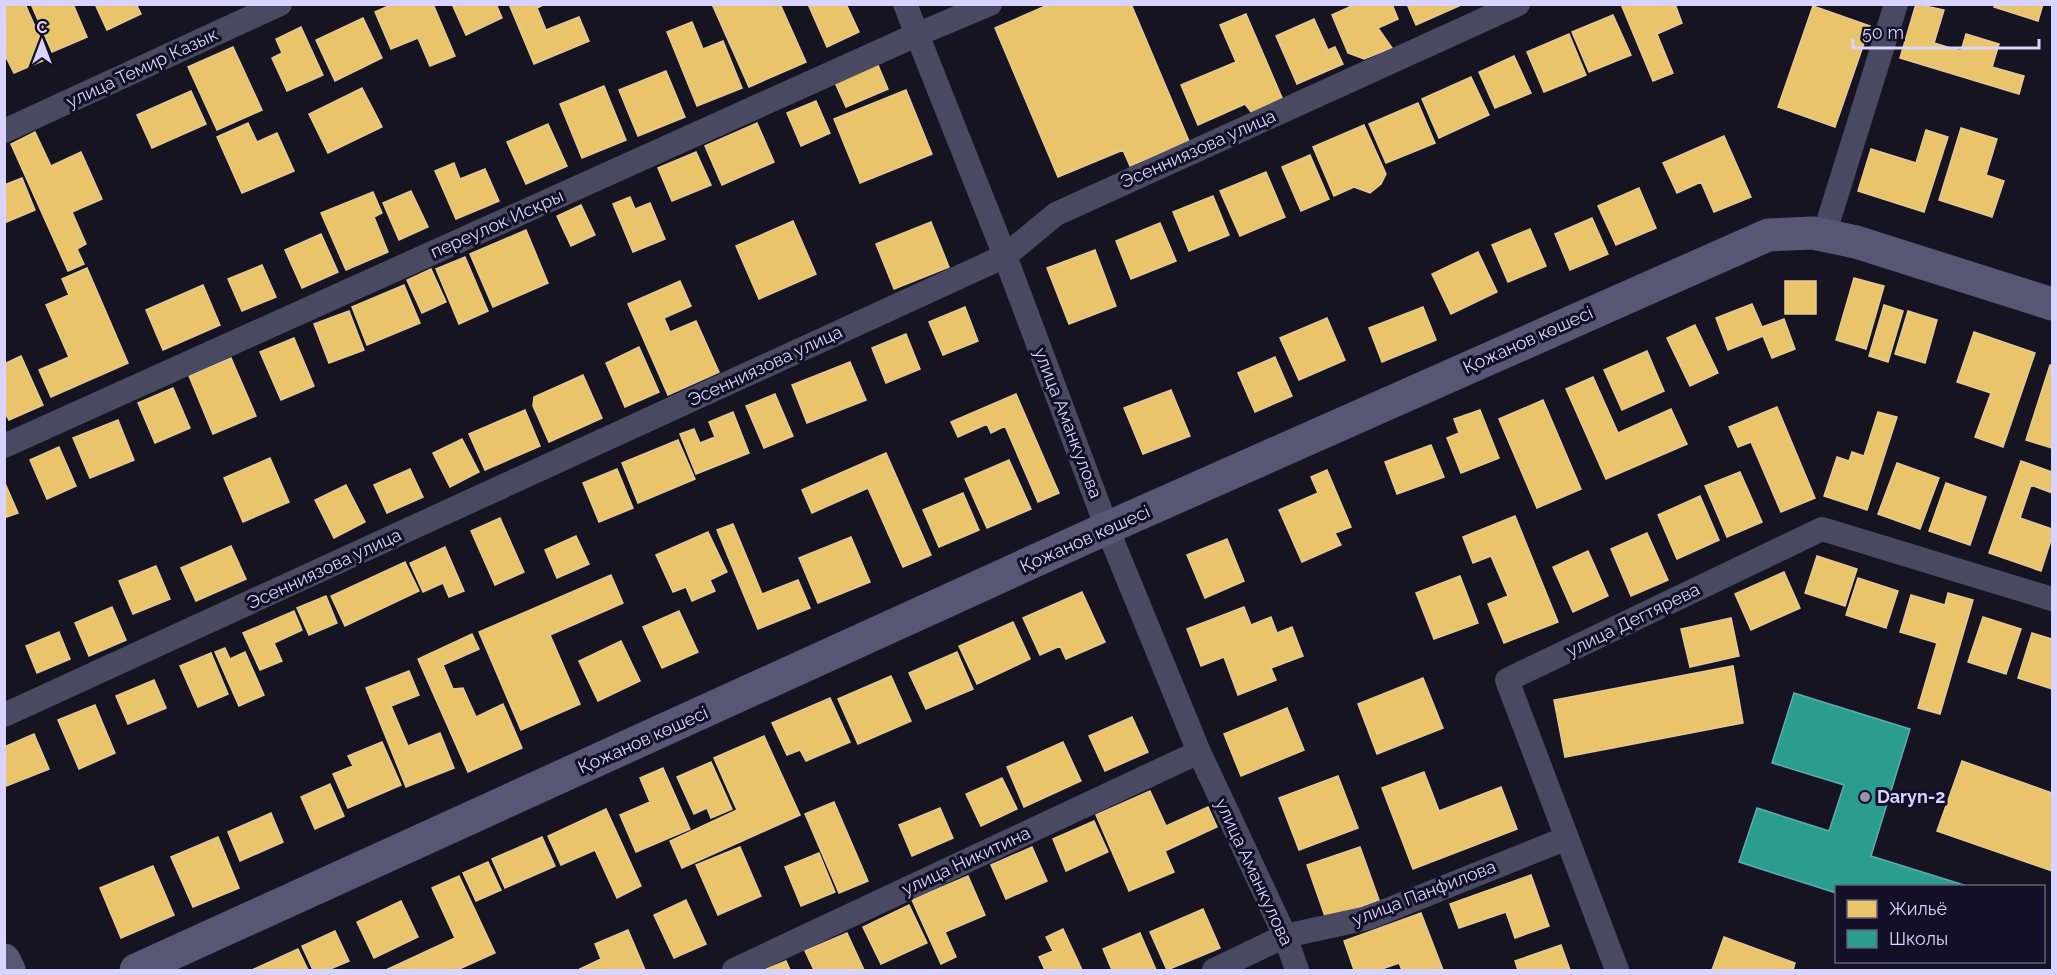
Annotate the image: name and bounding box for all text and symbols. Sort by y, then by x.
north arrow [12,12,72,72]
scale bar [1853,12,2039,50]
text: С [37,18,48,37]
text: 50 m [1862,22,1904,43]
street label: улица Темир Казык [63,23,221,112]
street label: Эсенниязова улица [1117,105,1279,192]
street label: переулок Искры [427,185,566,262]
street label: Қожанов көшесі [1460,302,1596,378]
street label: Эсенниязова улица [684,321,845,410]
street label: улица Аманкулова [1030,345,1107,501]
street label: Қожанов көшесі [1017,501,1153,577]
street label: Эсенниязова улица [243,524,404,613]
street label: улица Дегтярева [1563,578,1703,661]
street label: Қожанов көшесі [575,702,711,778]
place label: Daryn-2 [1877,786,1946,807]
marker: Daryn-2 [1858,790,1872,804]
street label: улица Аманкулова [1211,795,1298,949]
street label: улица Никитина [898,822,1033,899]
street label: улица Панфилова [1349,855,1499,930]
legend [1835,885,2045,963]
text: Жильё [1889,898,1947,919]
text: Школы [1889,928,1948,949]

